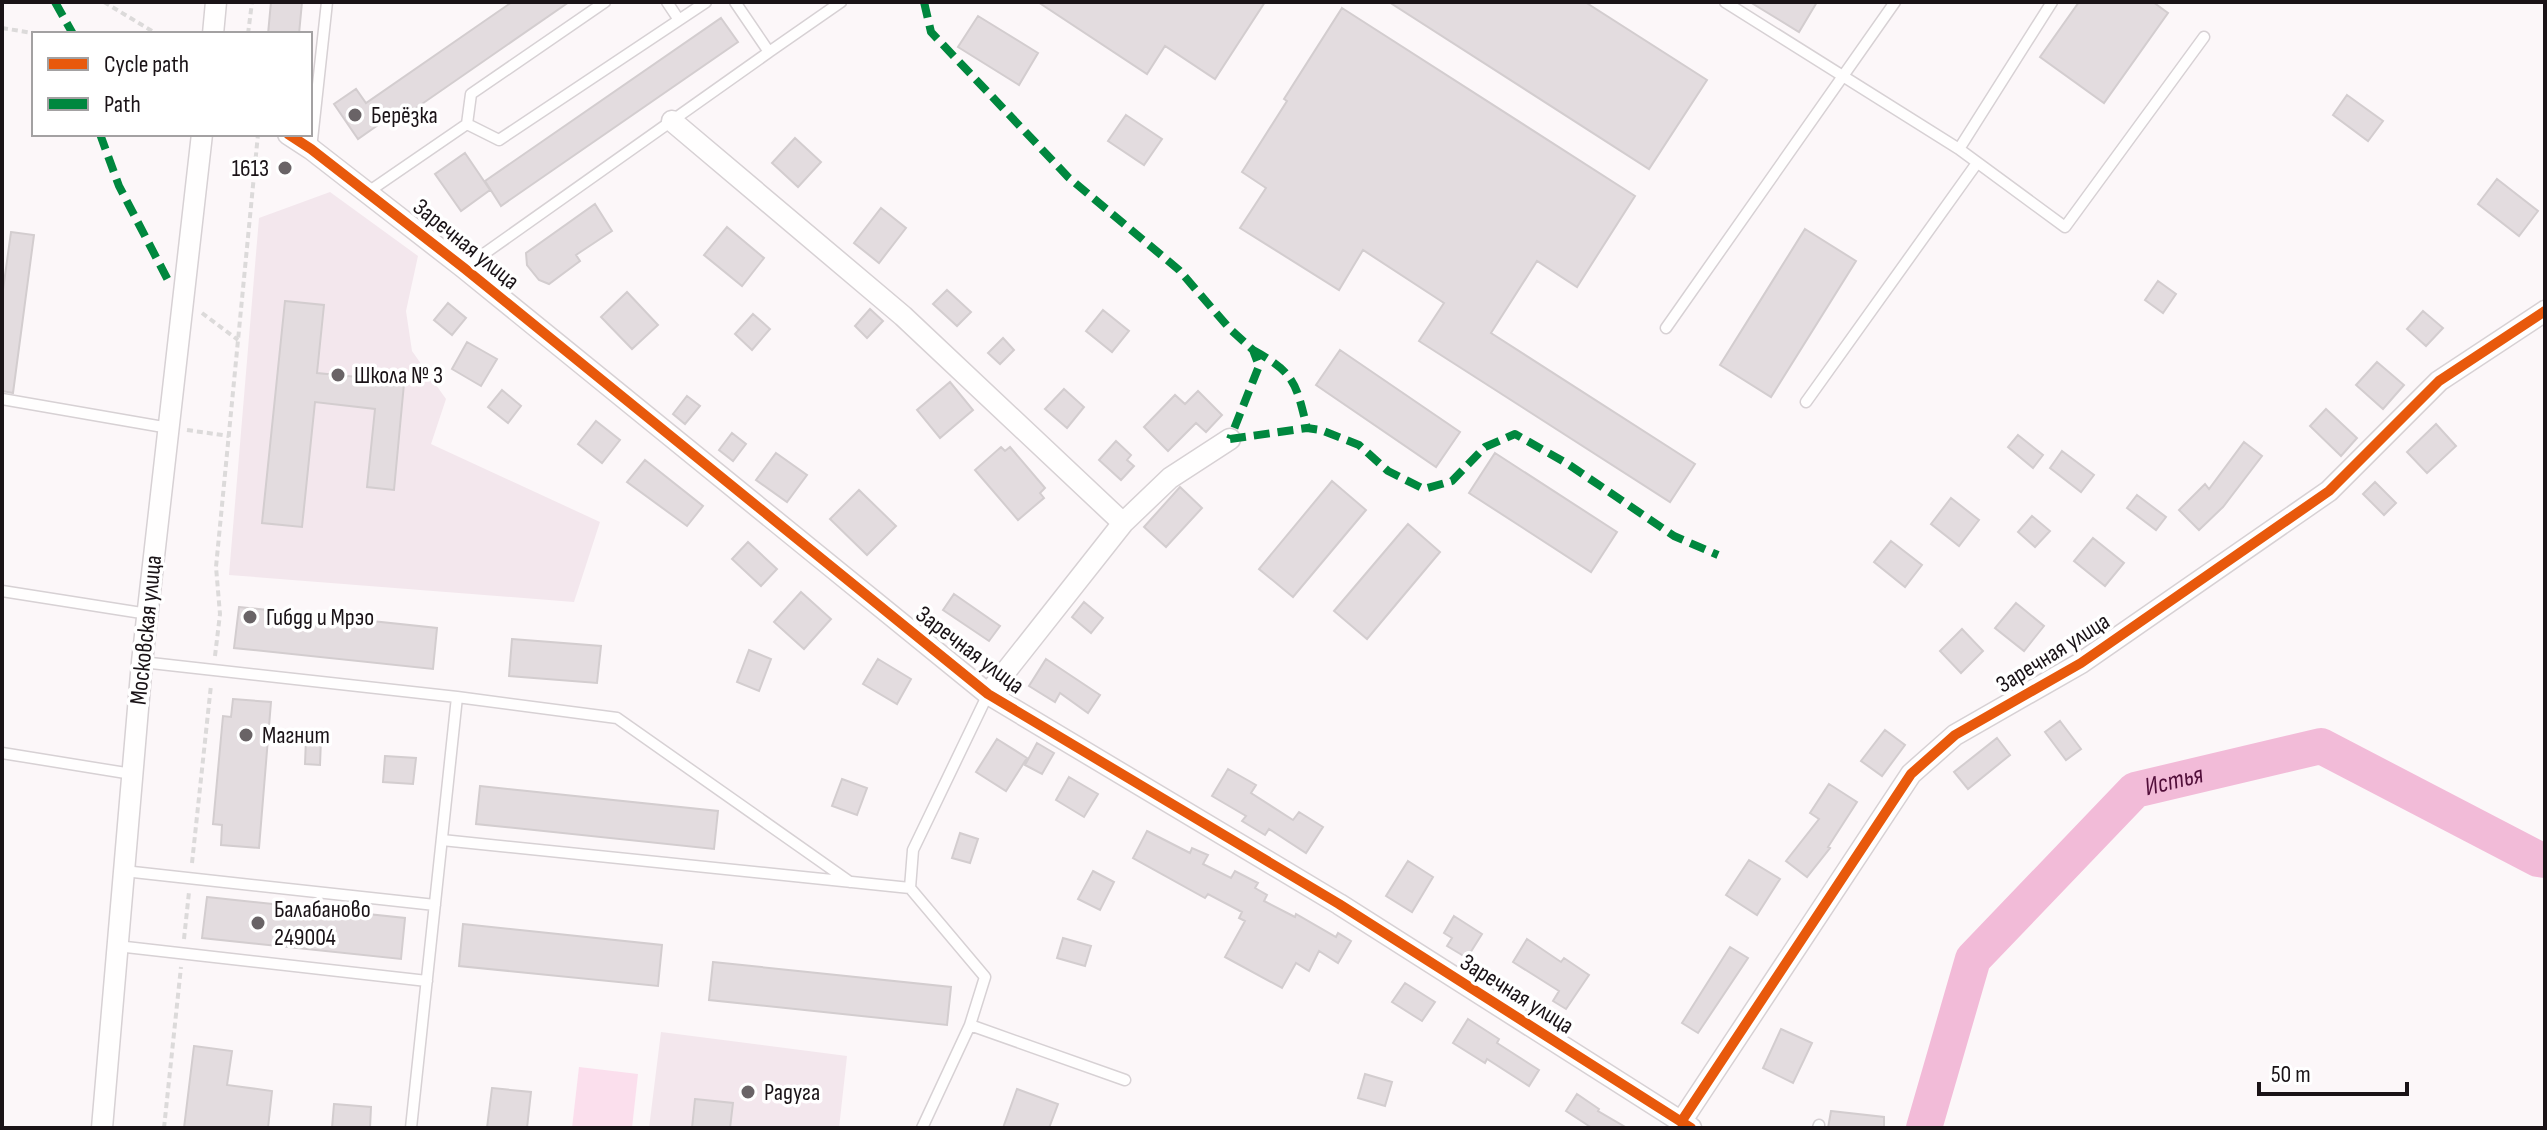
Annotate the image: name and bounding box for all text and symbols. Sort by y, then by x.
legend [32,32,312,136]
text: Cycle path [104,50,189,79]
text: Path [104,90,141,119]
place label: Берёзка [371,101,438,130]
marker: Берёзка [346,106,364,124]
place label: 1613 [232,154,269,183]
marker: 1613 [276,159,294,177]
street label: Заречная улица [407,192,525,296]
place label: Школа № 3 [354,361,443,390]
marker: Школа № 3 [329,366,347,384]
street label: Московская улица [124,554,168,706]
street label: Заречная улица [910,600,1030,700]
place label: Гибдд и Мрэо [266,603,374,632]
street label: Заречная улица [1991,607,2115,699]
marker: Гибдд и Мрэо [241,608,259,626]
place label: Магнит [262,721,330,750]
marker: Магнит [237,726,255,744]
water label: Истья [2141,759,2206,803]
place label: Балабаново 249004 [274,895,371,952]
marker: Балабаново 249004 [249,914,267,932]
street label: Заречная улица [1455,948,1579,1040]
scale bar [2259,1046,2407,1096]
text: 50 m [2271,1060,2311,1089]
place label: Радуга [764,1078,820,1107]
marker: Радуга [739,1083,757,1101]

